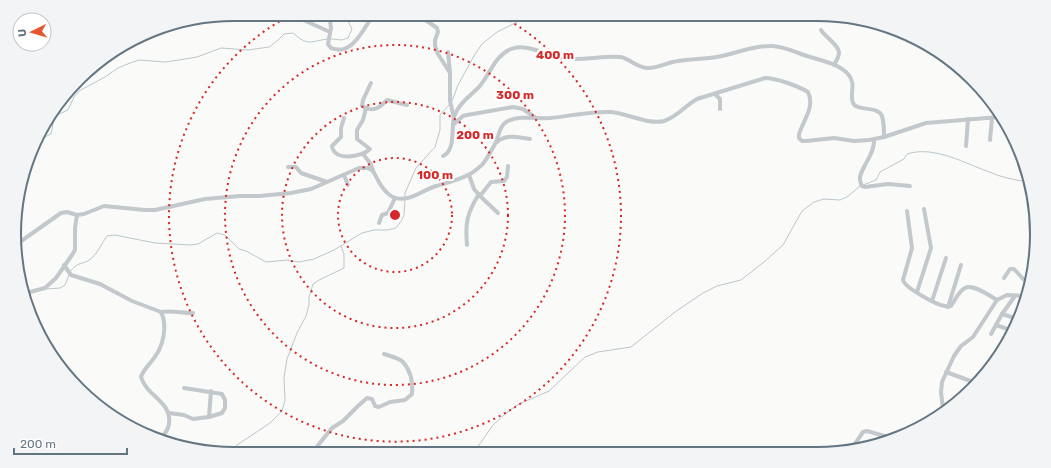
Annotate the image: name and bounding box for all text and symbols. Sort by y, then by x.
north arrow [12,12,52,52]
text: U [16,28,29,37]
text: 400 m [536,48,574,62]
text: 300 m [496,88,534,102]
text: 200 m [456,128,494,142]
text: 100 m [417,168,453,182]
centre of rings [388,208,402,222]
scale bar [14,430,127,456]
text: 200 m [20,437,56,451]

